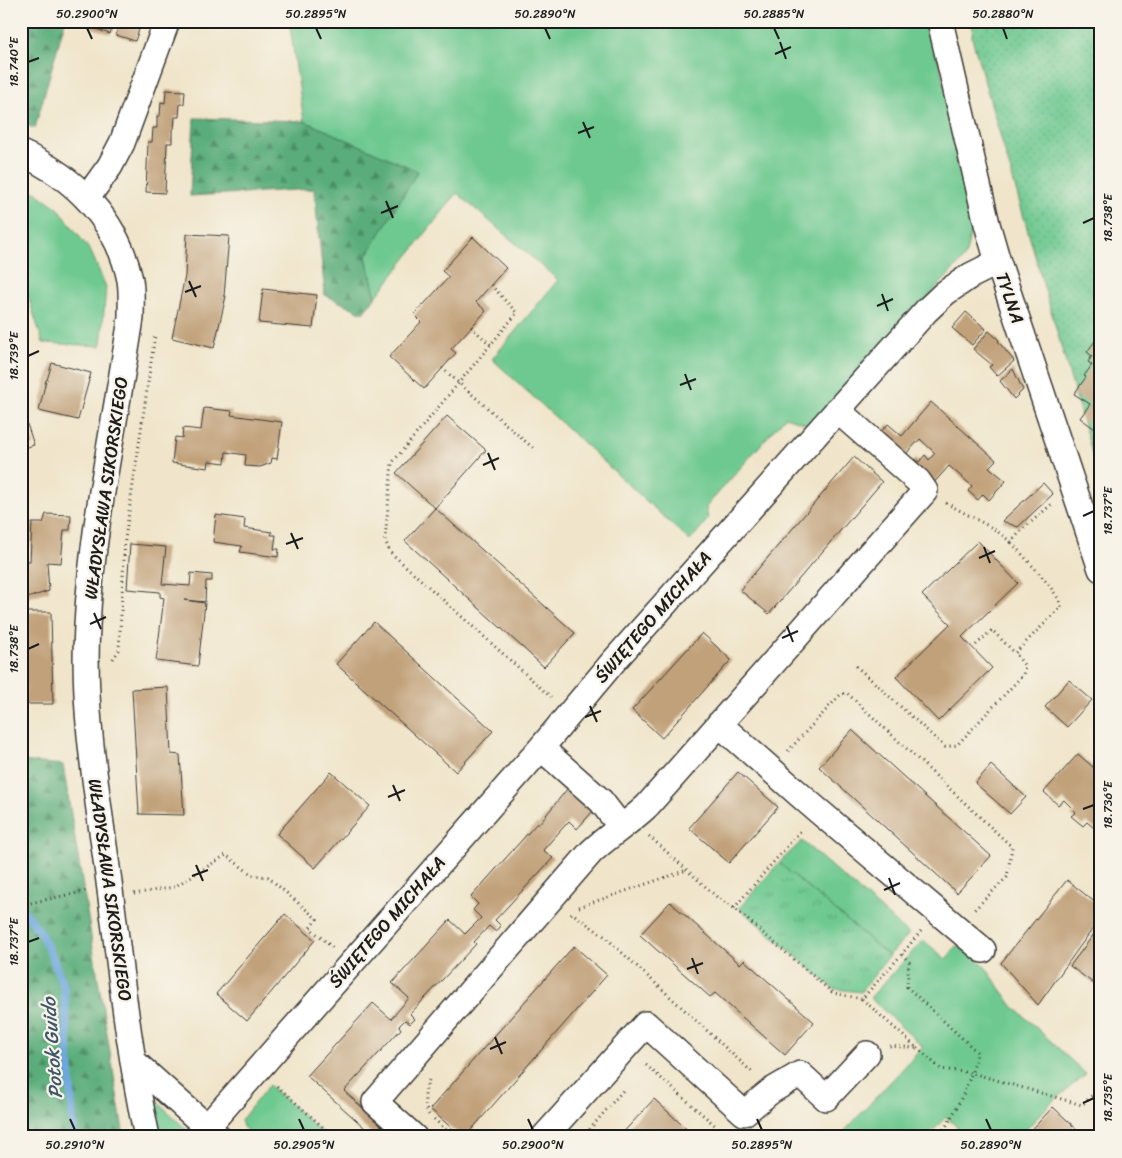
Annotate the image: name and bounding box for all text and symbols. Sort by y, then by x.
text: 50.2900°N [56,3,118,25]
text: 50.2895°N [286,3,347,25]
text: 50.2890°N [514,3,576,25]
text: 50.2885°N [744,3,805,25]
text: 50.2880°N [973,3,1034,25]
text: 18.740°E [3,36,25,87]
text: 18.738°E [1097,192,1119,242]
street label: TYLNA [986,268,1034,328]
text: 18.739°E [3,330,25,380]
street label: WŁADYSŁAWA SIKORSKIEGO [75,375,137,601]
text: 18.737°E [1097,486,1119,535]
street label: ŚWIĘTEGO MICHAŁA [586,544,720,690]
text: 18.738°E [3,623,25,673]
street label: WŁADYSŁAWA SIKORSKIEGO [79,777,141,1003]
text: 18.736°E [1097,780,1119,829]
street label: ŚWIĘTEGO MICHAŁA [320,849,454,995]
text: 18.737°E [3,917,25,966]
water label: Potok Guido [32,995,72,1100]
text: 18.735°E [1097,1072,1119,1122]
text: 50.2910°N [45,1134,105,1156]
text: 50.2905°N [273,1134,335,1156]
text: 50.2900°N [502,1134,564,1156]
text: 50.2895°N [732,1134,793,1156]
text: 50.2890°N [960,1134,1022,1156]

